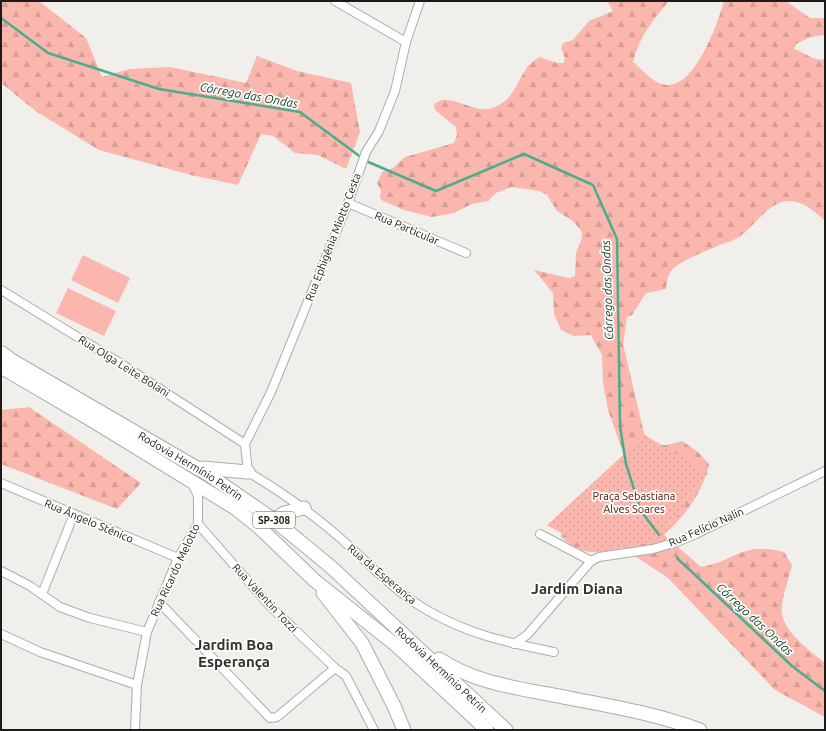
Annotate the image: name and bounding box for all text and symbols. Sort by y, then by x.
water label: Córrego das Ondas [199,80,299,110]
street label: Rua Ephigênia Miotto Cesta [303,171,363,303]
street label: Rua Particular [373,209,442,247]
water label: Córrego das Ondas [599,240,615,340]
street label: Rua Olga Leite Bolani [76,333,172,399]
street label: Rodovia Hermínio Petrin [136,429,245,502]
park label: Praça Sebastiana Alves Soares [593,490,675,515]
street label: Rua Ângelo Stênico [43,496,136,545]
street label: Rua Felício Nalin [667,505,745,549]
road number: SP-308 [253,512,295,528]
street label: Rua Ricardo Melotto [148,522,202,618]
street label: Rua da Esperança [345,542,419,606]
street label: Rua Valentin Tozzi [230,561,300,635]
district label: Jardim Diana [531,580,623,597]
water label: Córrego das Ondas [714,580,796,658]
street label: Rodovia Hermínio Petrin [393,624,489,715]
district label: Jardim Boa Esperança [195,636,273,671]

